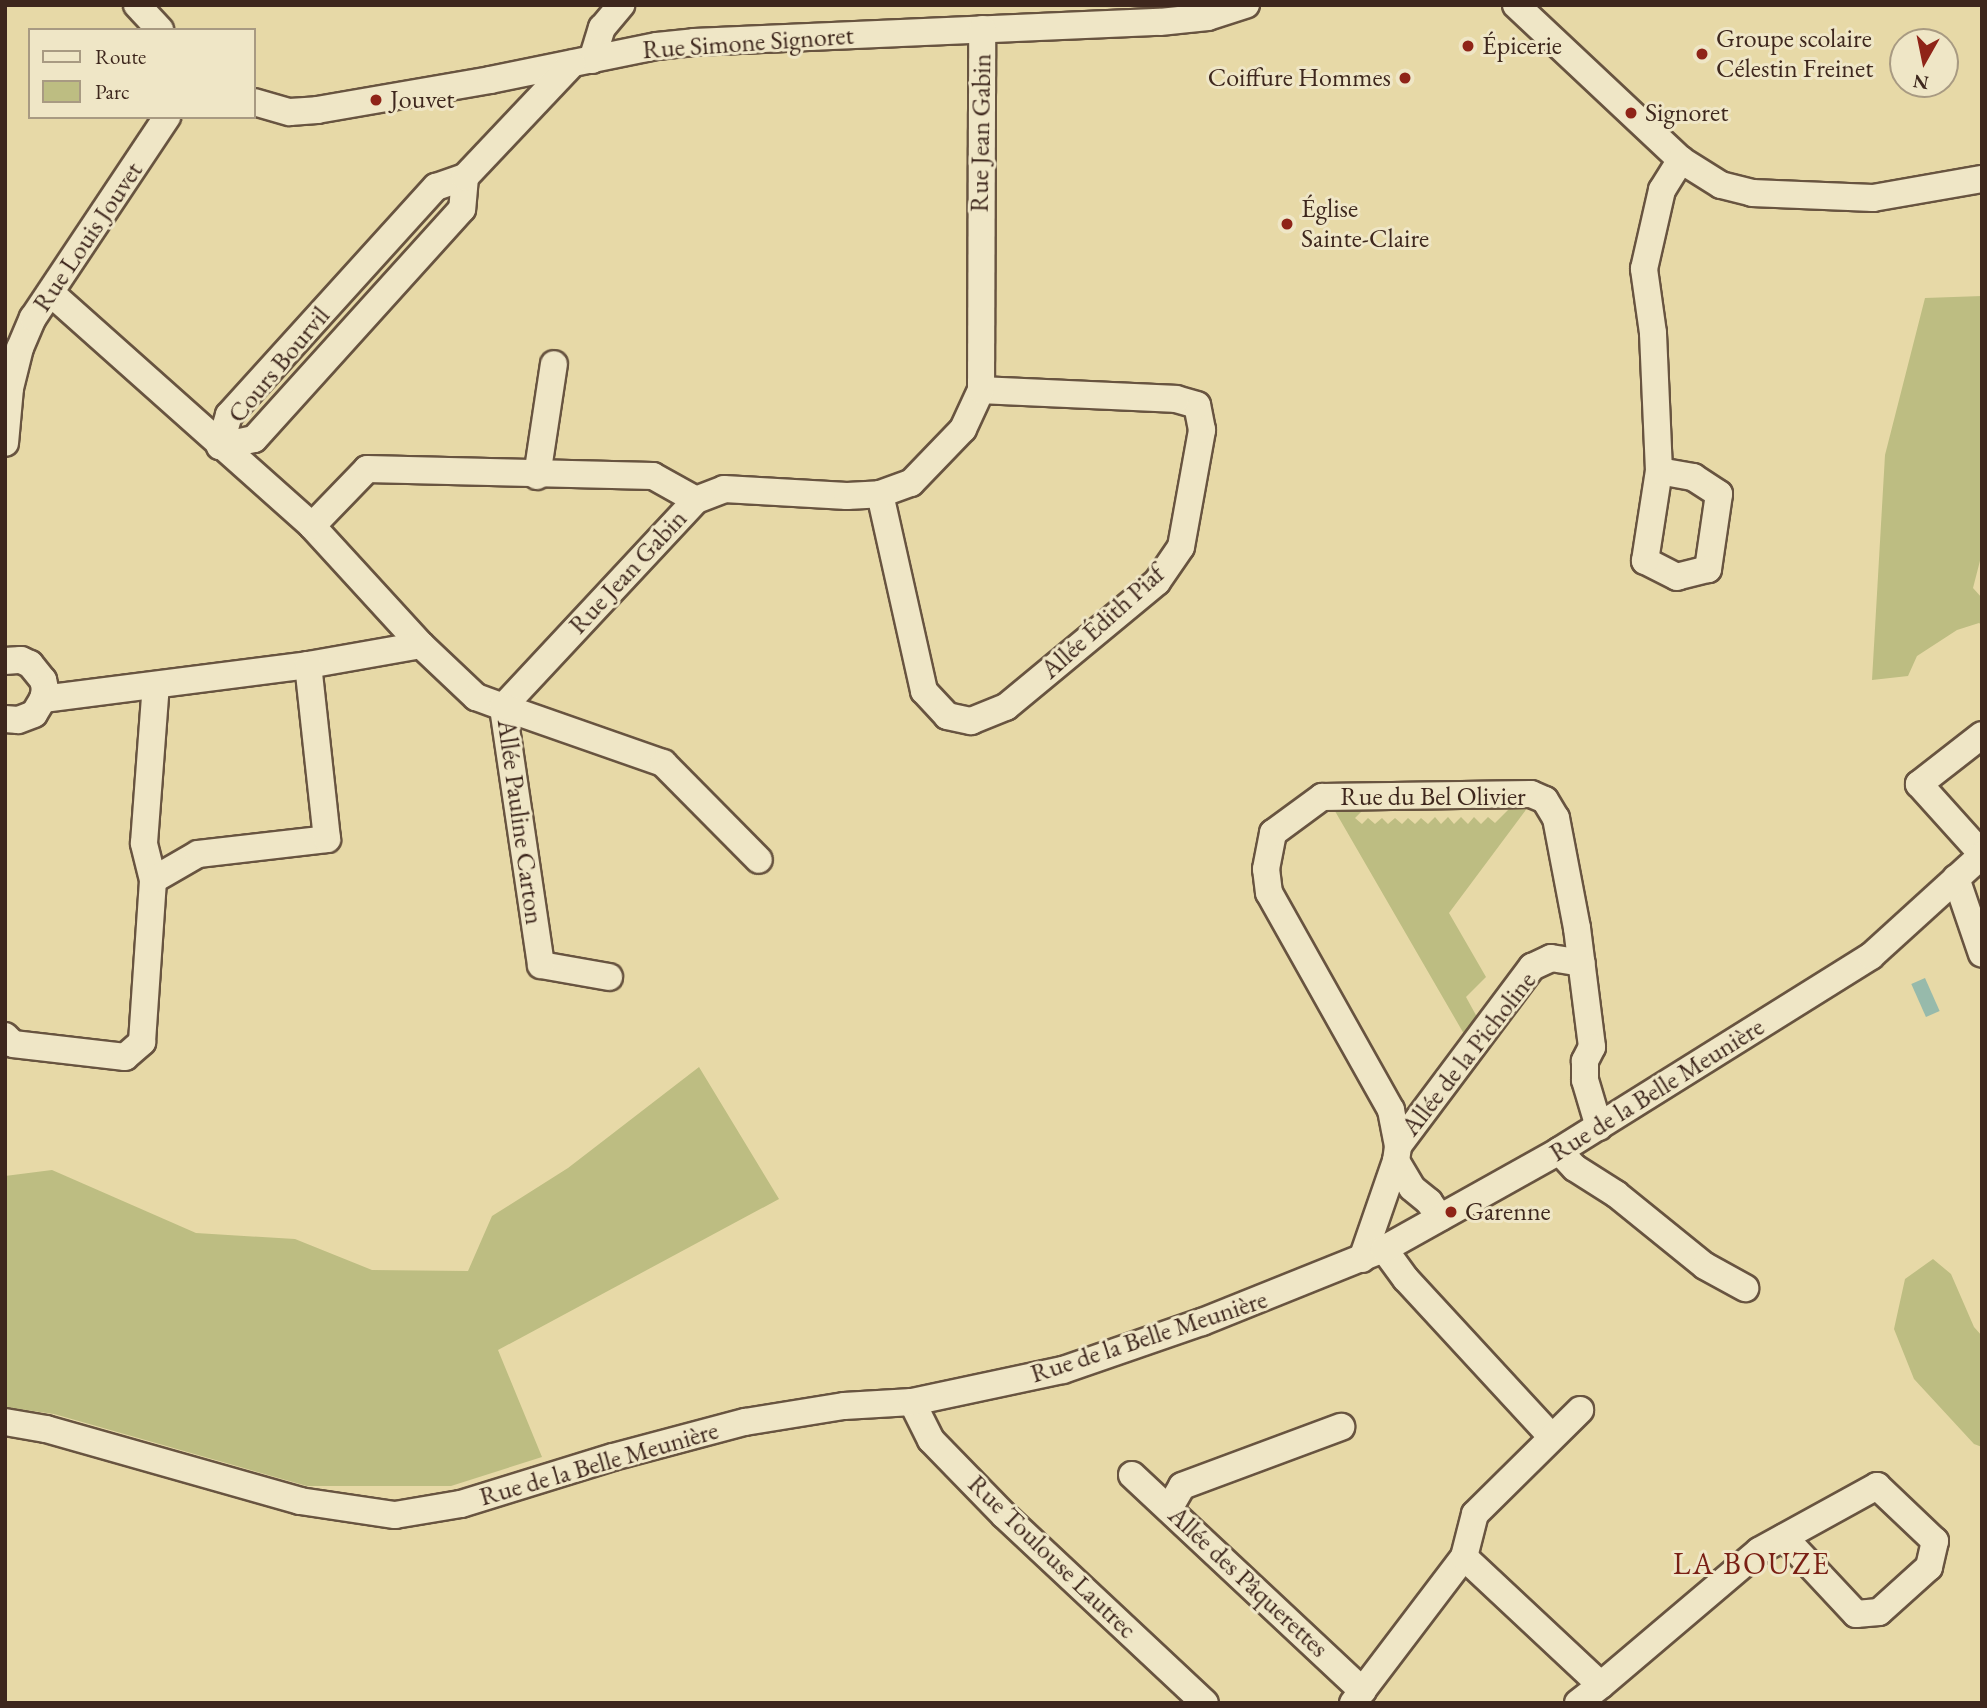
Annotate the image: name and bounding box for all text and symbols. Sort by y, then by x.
street label: Rue Simone Signoret [641,20,855,66]
place label: Groupe scolaire Célestin Freinet [1716,23,1873,84]
legend [28,28,256,119]
north arrow [1889,28,1959,98]
place label: Épicerie [1482,30,1562,62]
marker: Épicerie [1460,38,1476,54]
text: Route [95,43,146,70]
marker: Groupe scolaire Célestin Freinet [1694,46,1710,62]
street label: Rue Jean Gabin [964,53,998,213]
place label: Coiffure Hommes [1208,62,1391,94]
text: N [1911,69,1930,96]
marker: Coiffure Hommes [1397,70,1413,86]
text: Parc [95,78,129,105]
place label: Jouvet [390,84,454,116]
marker: Jouvet [368,92,384,108]
place label: Signoret [1645,97,1728,129]
marker: Signoret [1623,105,1639,121]
street label: Rue Louis Jouvet [26,156,150,318]
place label: Église Sainte-Claire [1301,193,1429,255]
marker: Église Sainte-Claire [1279,216,1295,232]
street label: Cours Bourvil [221,301,337,429]
street label: Rue Jean Gabin [562,503,694,641]
street label: Allée Édith Piaf [1035,558,1171,686]
street label: Allée Pauline Carton [490,717,550,927]
street label: Rue du Bel Olivier [1340,781,1526,813]
street label: Allée de la Picholine [1395,966,1543,1142]
street label: Rue de la Belle Meunière [1544,1011,1770,1169]
place label: Garenne [1465,1196,1551,1228]
marker: Garenne [1443,1204,1459,1220]
street label: Rue de la Belle Meunière [1027,1284,1271,1390]
street label: Rue de la Belle Meunière [476,1415,722,1513]
street label: Rue Toulouse Lautrec [961,1469,1143,1645]
street label: Allée des Pâquerettes [1162,1500,1334,1664]
district label: LA BOUZE [1674,1546,1830,1582]

